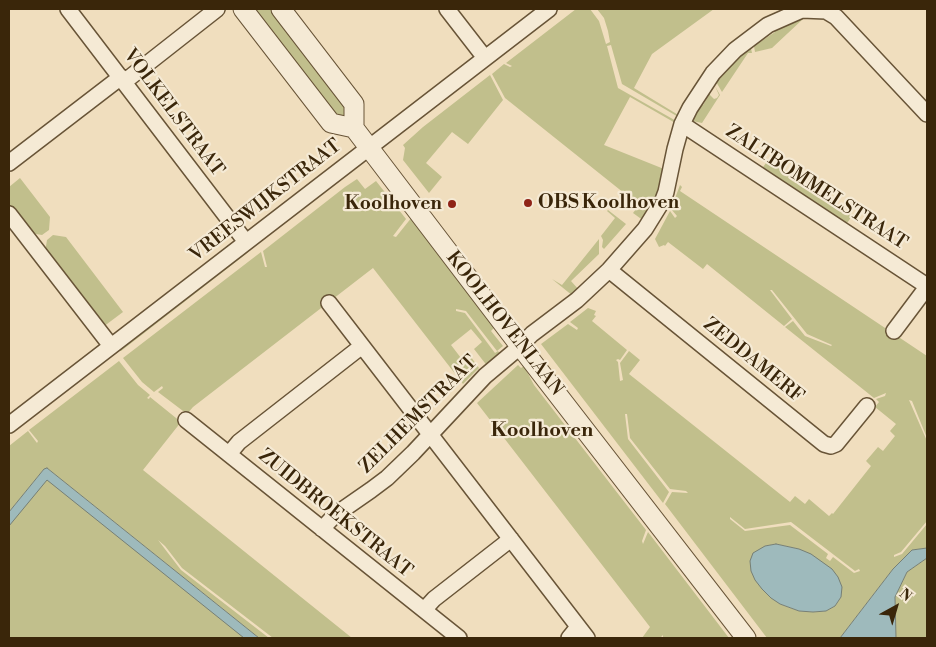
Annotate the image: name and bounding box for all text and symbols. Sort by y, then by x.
street label: VOLKELSTRAAT [118,45,228,181]
street label: ZALTBOMMELSTRAAT [721,121,911,255]
street label: VREESWIJKSTRAAT [186,135,346,267]
place label: OBS Koolhoven [538,192,679,214]
place label: Koolhoven [345,193,442,215]
marker: OBS Koolhoven [522,197,534,209]
marker: Koolhoven [446,198,458,210]
street label: KOOLHOVENLAAN [441,247,567,401]
street label: ZEDDAMERF [698,314,808,408]
street label: ZELHEMSTRAAT [355,351,483,479]
district label: Koolhoven [491,419,593,443]
street label: ZUIDBROEKSTRAAT [254,445,416,583]
north arrow [871,582,921,632]
text: N [895,585,915,606]

